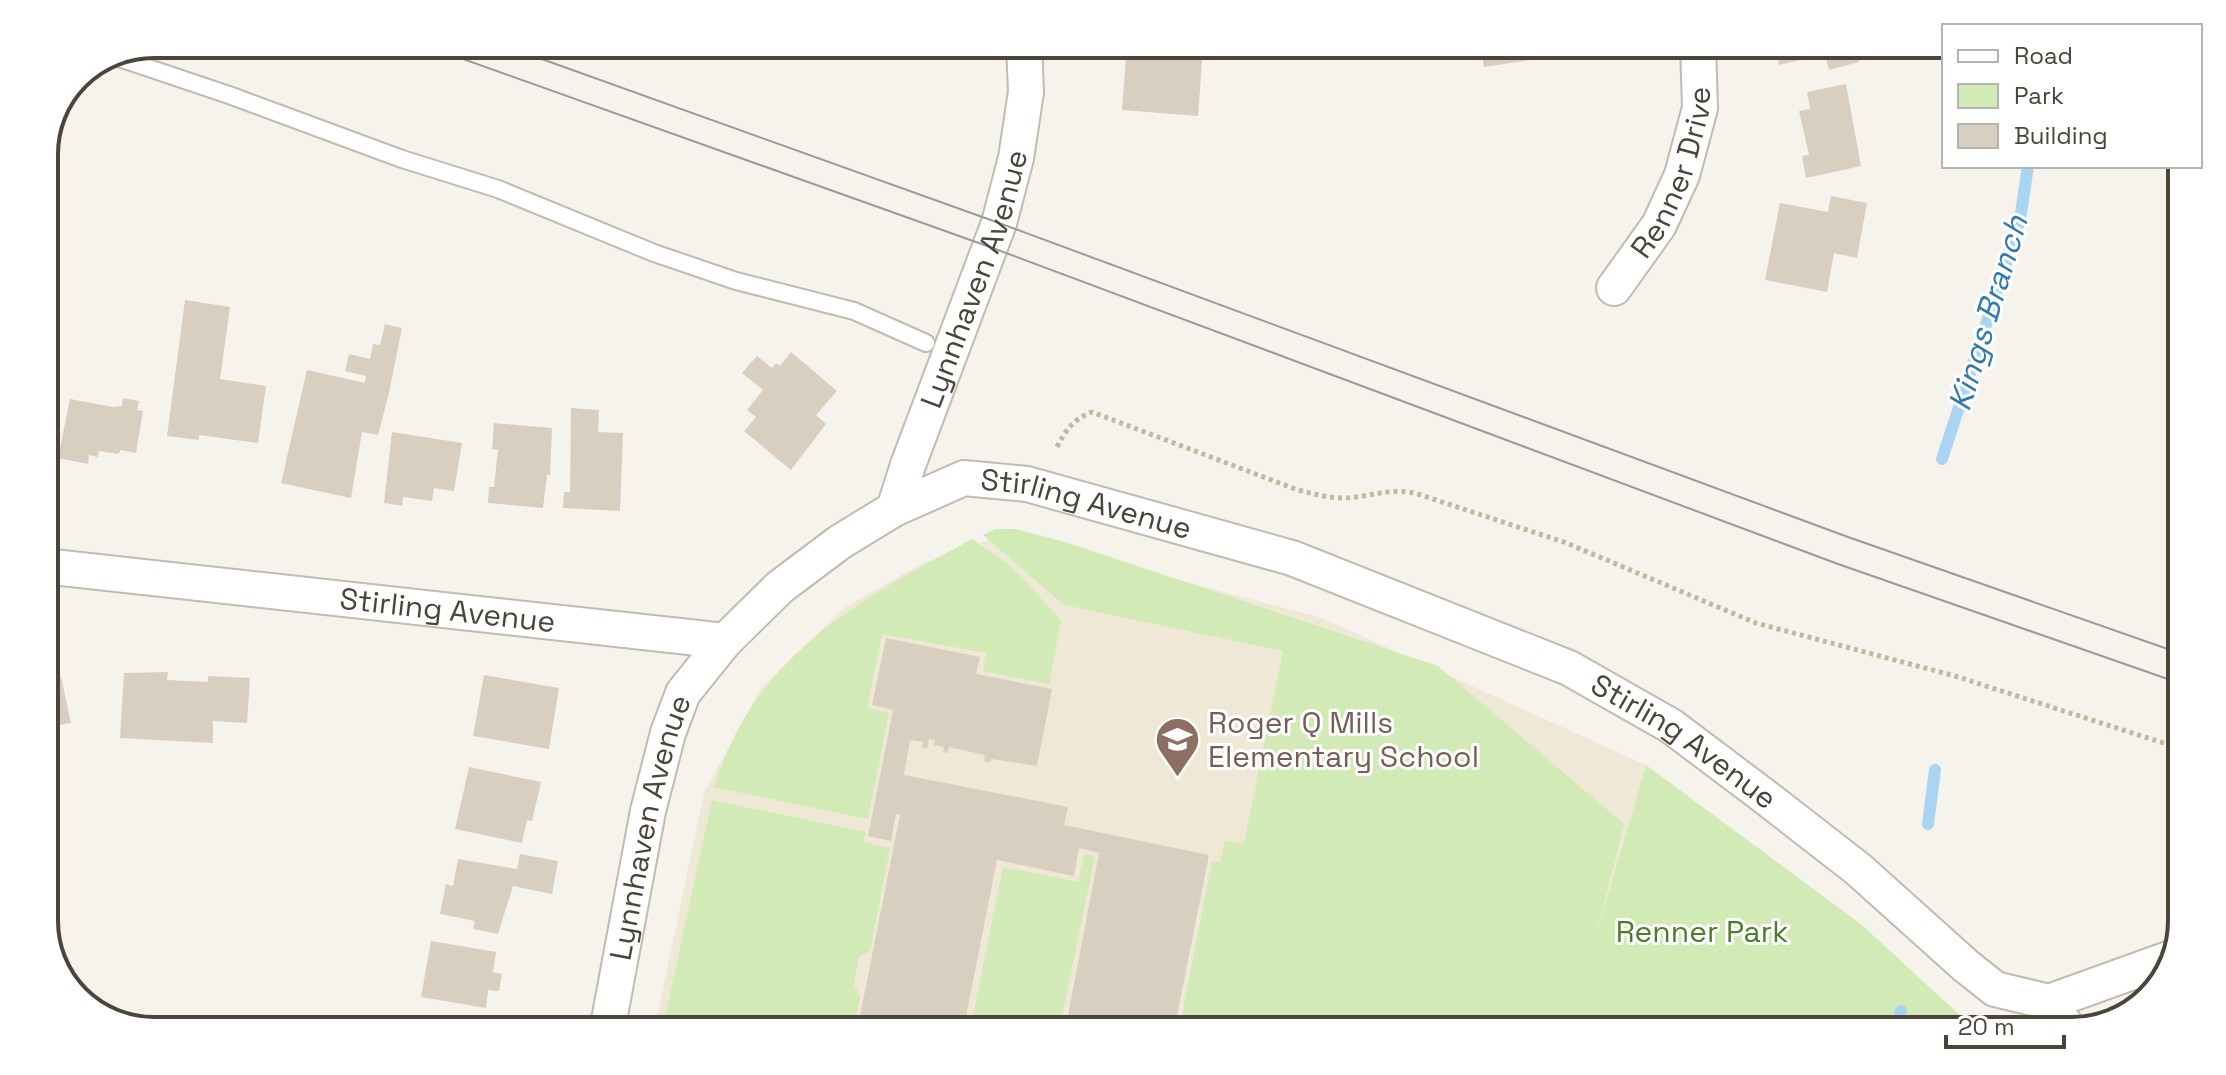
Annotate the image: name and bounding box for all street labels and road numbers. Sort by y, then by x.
street label: Renner Drive [1622,86,1719,266]
street label: Lynnhaven Avenue [911,145,1036,413]
street label: Stirling Avenue [979,460,1196,548]
street label: Stirling Avenue [338,579,557,641]
street label: Stirling Avenue [1584,665,1785,818]
street label: Lynnhaven Avenue [601,689,700,963]

